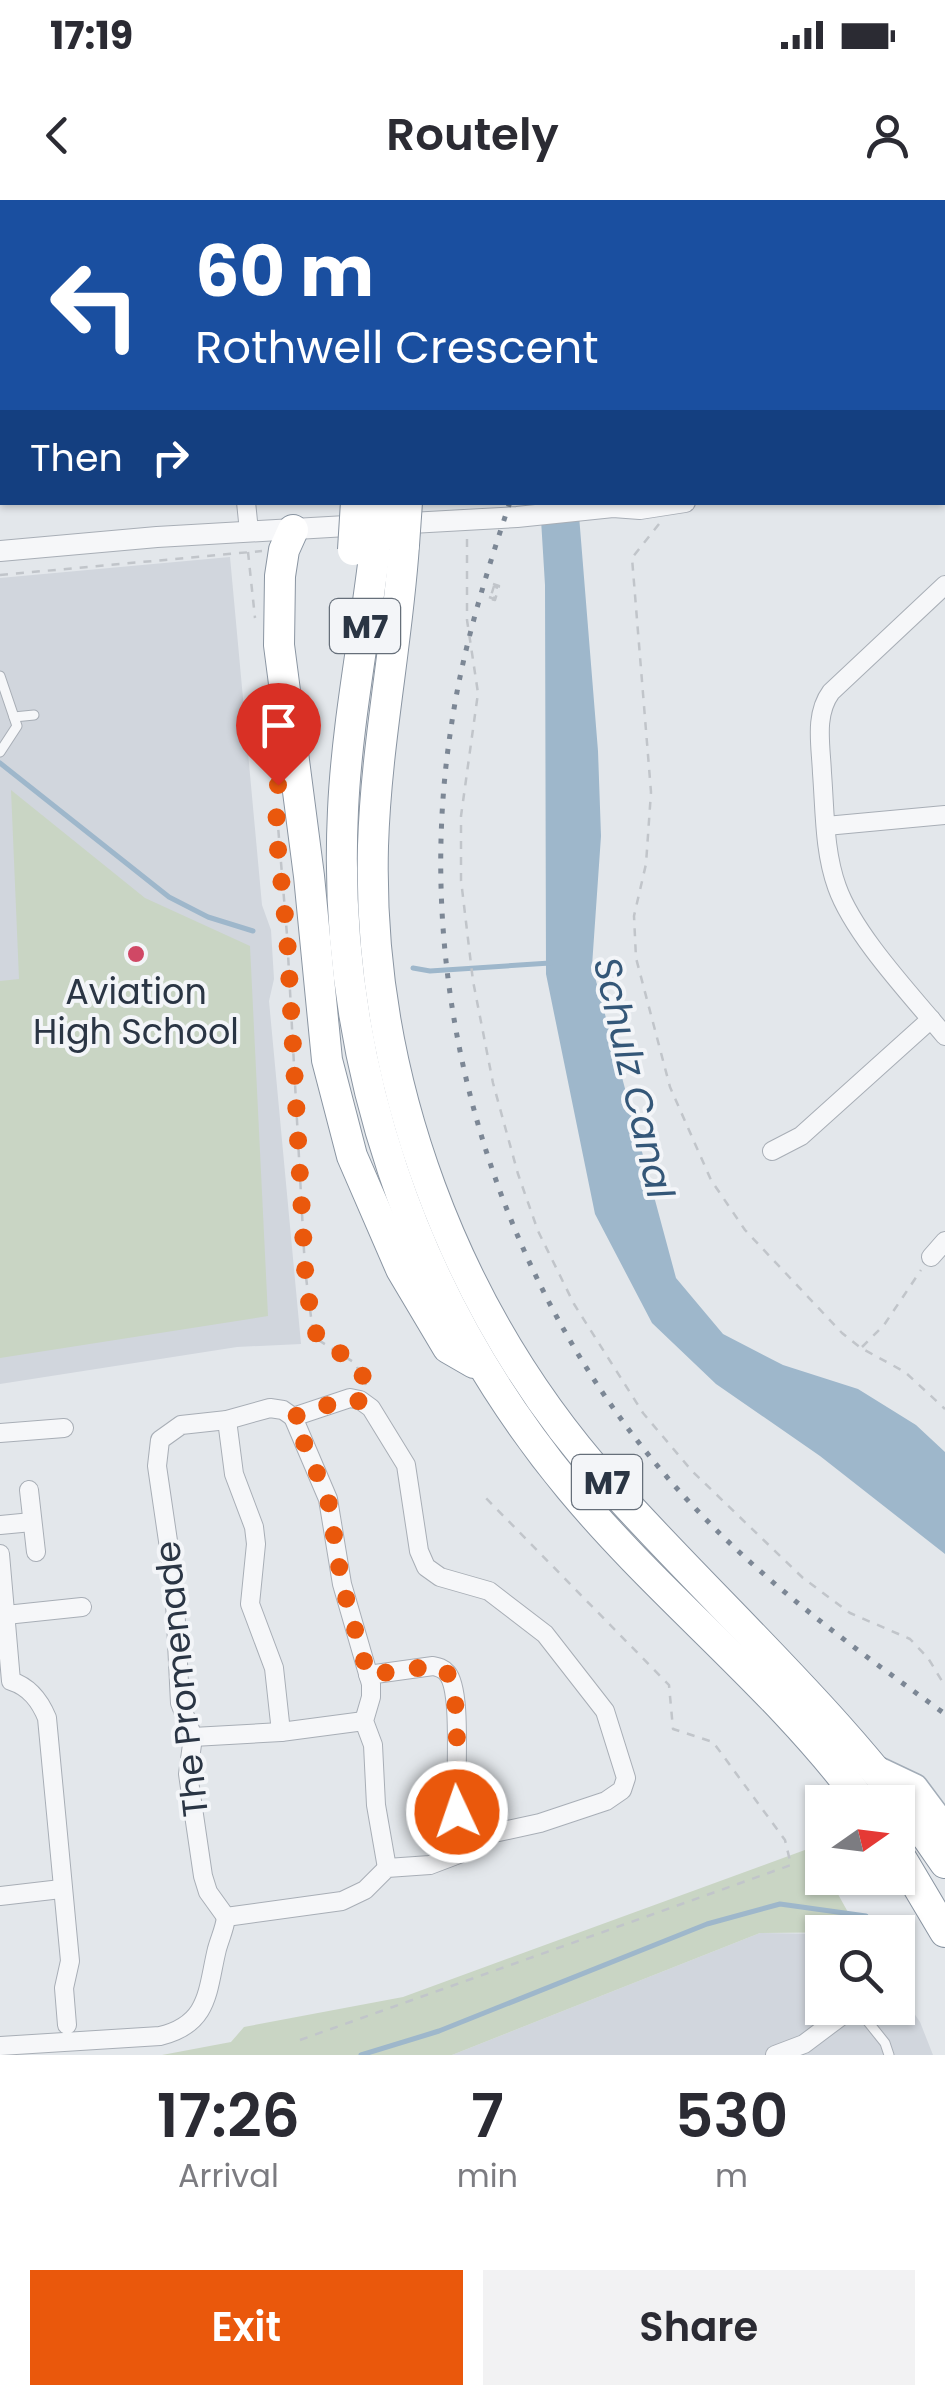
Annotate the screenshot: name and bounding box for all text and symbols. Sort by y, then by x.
text: 17:19 [50,9,133,62]
text: Routely [386,103,559,166]
icon: back [30,108,85,163]
icon: person [860,108,915,163]
text: 60 m [195,222,374,321]
icon: left [30,240,160,370]
text: Rothwell Crescent [195,316,599,379]
icon: right [143,430,198,485]
text: Then [30,431,123,484]
road number: M7 [330,599,400,653]
pin [236,683,321,786]
icon: arrive [251,698,306,753]
marker: Aviation High School [125,943,147,965]
water label: Schulz Canal [580,952,688,1205]
place label: Aviation High School [33,967,239,1056]
road number: M7 [572,1455,642,1509]
street label: The Promenade [142,1539,220,1819]
position arrow [405,1760,509,1864]
north arrow [805,1785,915,1895]
map controls [805,1785,915,2025]
button: search [805,1915,915,2025]
text: 17:26 [157,2074,300,2158]
text: 7 [471,2074,504,2158]
text: 530 [675,2074,788,2158]
text: Arrival [178,2153,279,2198]
text: min [457,2153,518,2198]
text: m [715,2153,748,2198]
button: Exit [30,2270,463,2385]
button: Share [483,2270,915,2385]

